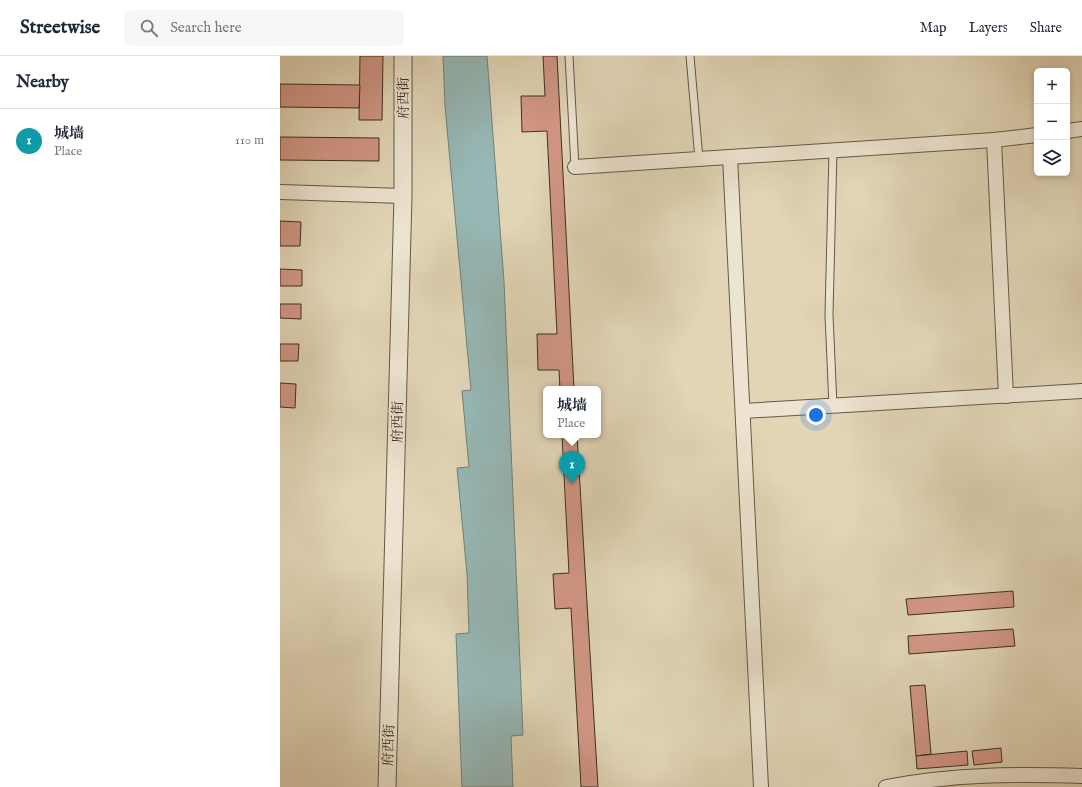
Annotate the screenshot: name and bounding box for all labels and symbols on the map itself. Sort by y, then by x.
street label: 府西街 [395,77,413,119]
street label: 府西街 [389,401,407,443]
your location [806,405,826,425]
pin: 1 [559,451,585,484]
street label: 府西街 [379,724,399,766]

